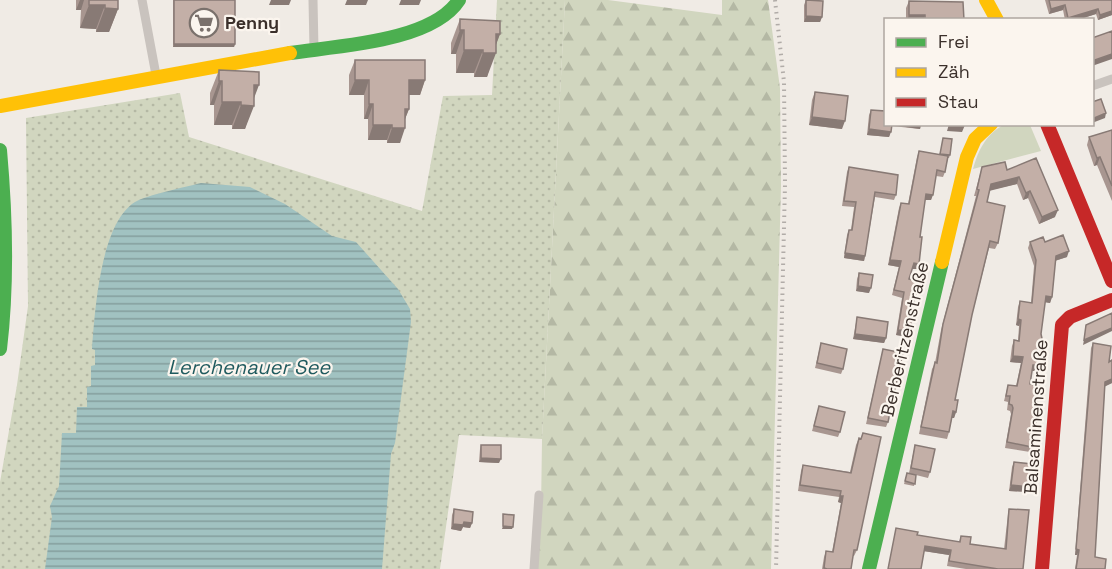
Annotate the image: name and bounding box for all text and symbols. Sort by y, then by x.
supermarket icon: Penny [188,7,220,39]
place label: Penny [225,11,279,34]
legend [884,18,1094,126]
text: Frei [938,30,969,53]
text: Zäh [938,60,970,83]
text: Stau [938,90,978,113]
street label: Berberitzenstraße [876,259,934,419]
street label: Balsaminenstraße [1019,339,1052,495]
water label: Lerchenauer See [168,354,331,380]

